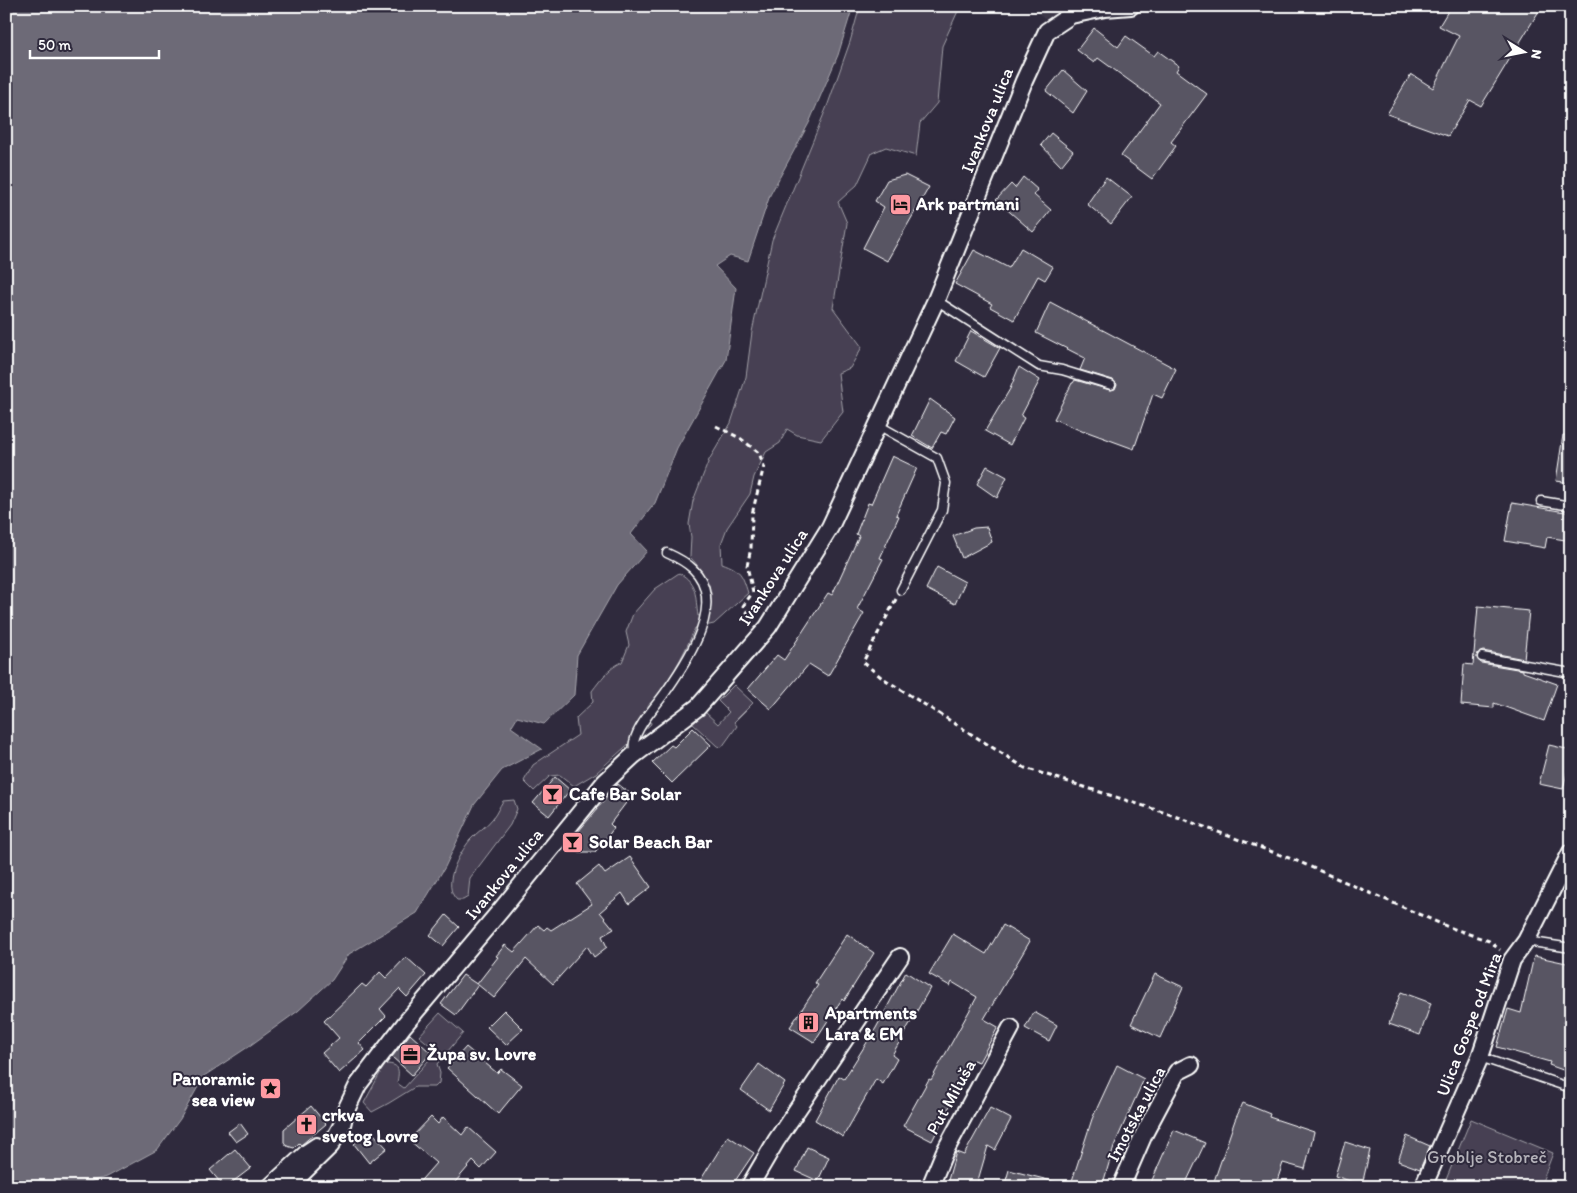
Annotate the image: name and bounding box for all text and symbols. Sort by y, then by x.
scale bar [30,28,159,60]
north arrow [1500,28,1550,78]
text: 50 m [38,36,71,54]
text: N [1527,48,1546,60]
street label: Ivankova ulica [956,64,1018,176]
hotel icon: Ark partmani [888,192,912,216]
place label: Ark partmani [915,193,1019,215]
street label: Ivankova ulica [733,524,813,630]
bar icon: Cafe Bar Solar [541,782,565,806]
place label: Cafe Bar Solar [569,783,682,805]
street label: Ivankova ulica [460,823,548,924]
bar icon: Solar Beach Bar [561,830,585,854]
place label: Solar Beach Bar [589,831,713,853]
street label: Ulica Gospe od Mira [1431,948,1507,1099]
place label: Apartments Lara & EM [824,1002,917,1045]
building icon: Apartments Lara & EM [797,1011,821,1035]
office icon: Župa sv. Lovre [399,1042,423,1066]
place label: Župa sv. Lovre [427,1043,537,1065]
street label: Put Miluša [921,1055,981,1138]
street label: Imotska ulica [1102,1062,1170,1166]
place label: Panoramic sea view [172,1068,256,1111]
place icon: Panoramic sea view [259,1077,283,1101]
place label: crkva svetog Lovre [322,1104,419,1147]
church icon: crkva svetog Lovre [294,1113,318,1137]
park label: Groblje Stobreč [1427,1146,1547,1168]

